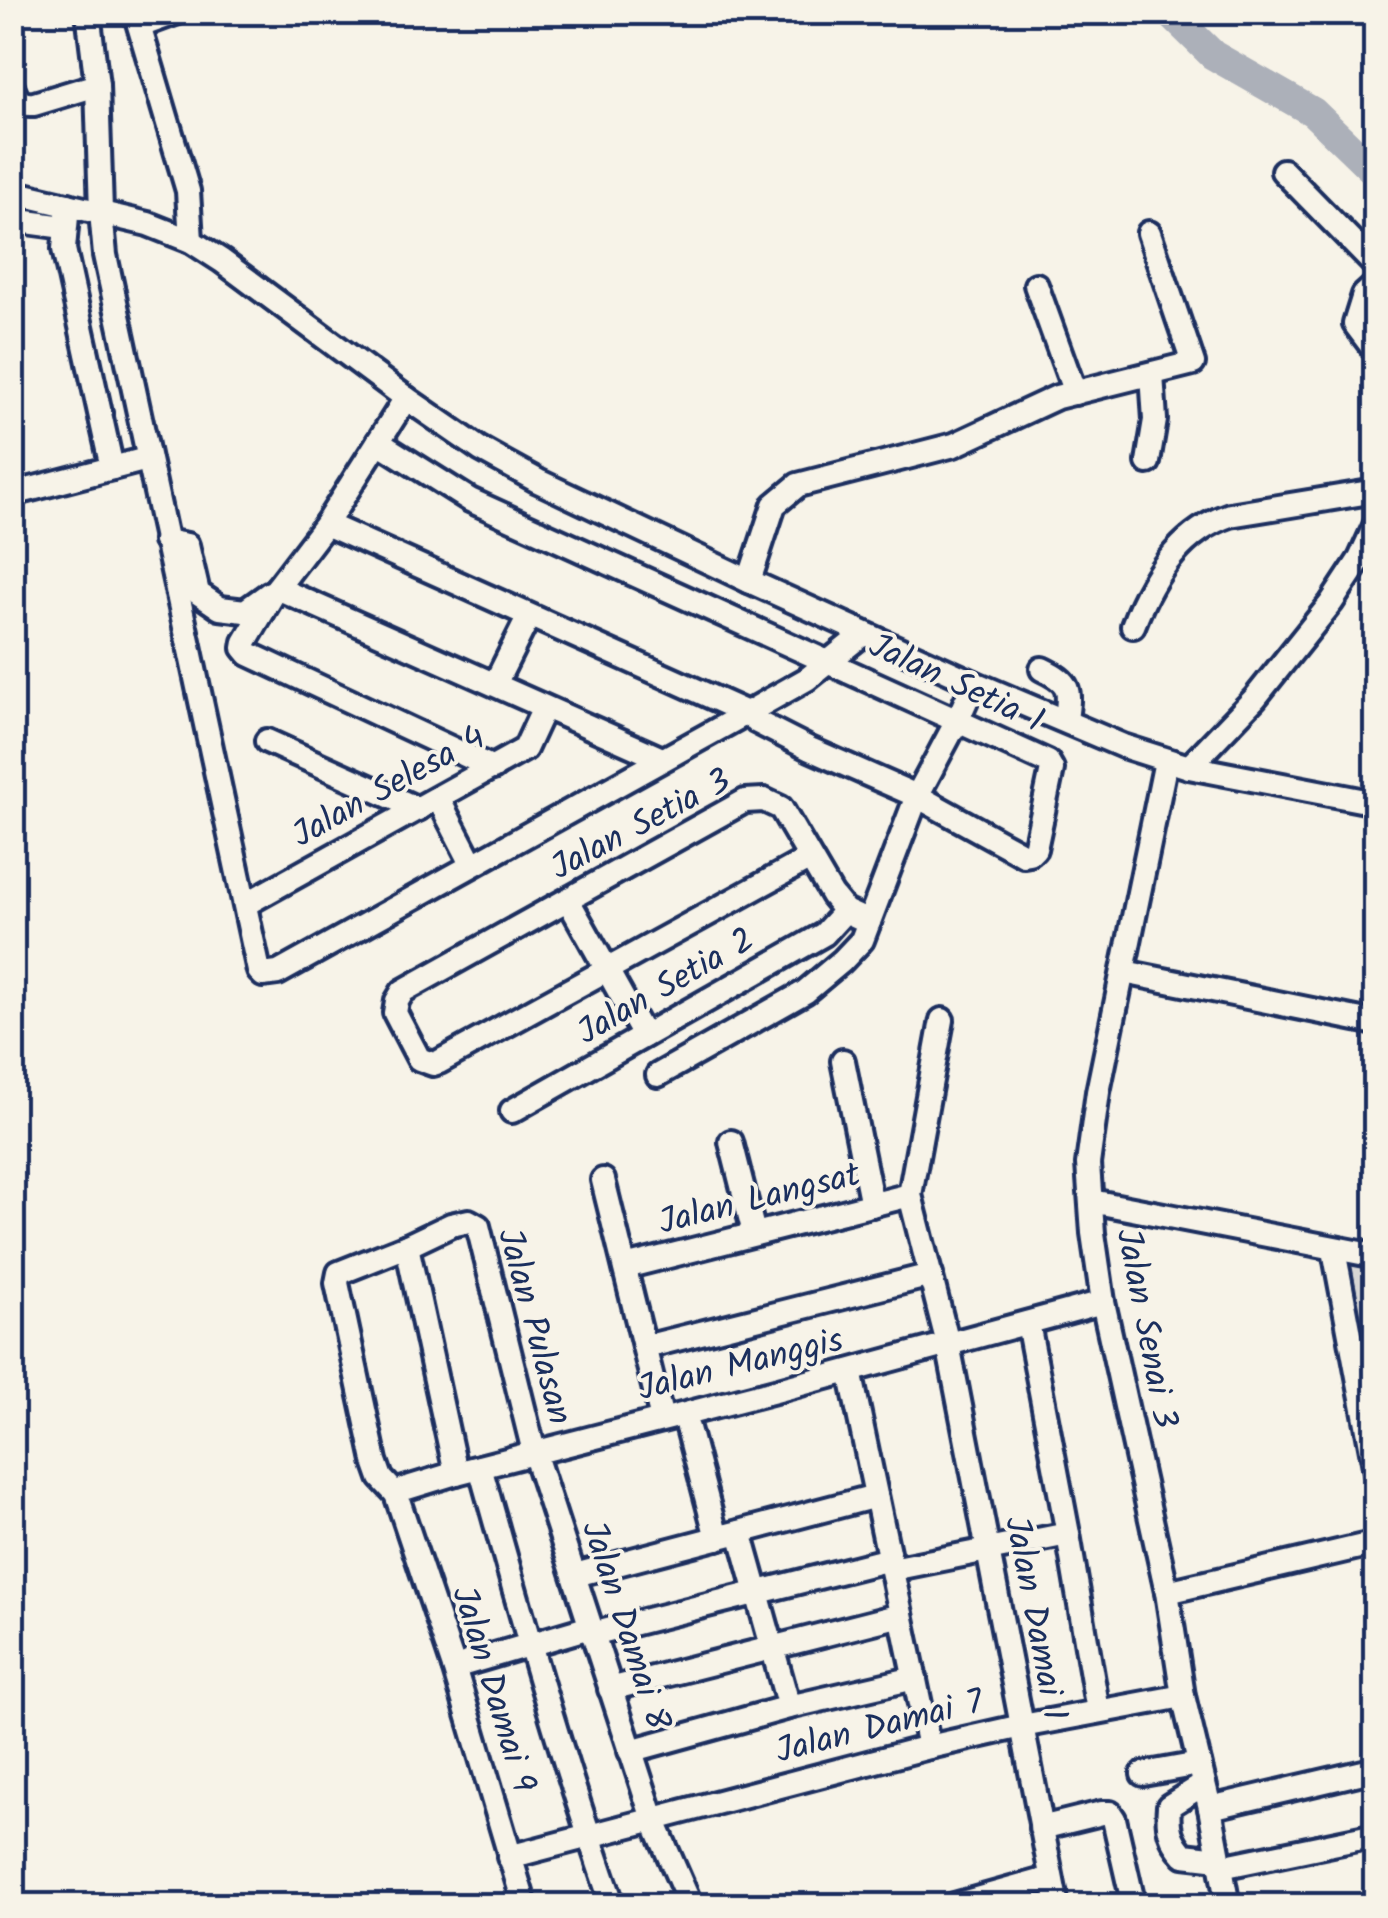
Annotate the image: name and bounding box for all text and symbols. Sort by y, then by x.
street label: Jalan Setia 1 [859,620,1053,750]
street label: Jalan Selesa 4 [282,711,497,864]
street label: Jalan Setia 3 [541,755,742,897]
street label: Jalan Setia 2 [567,914,766,1061]
street label: Jalan Langsat [653,1148,867,1252]
street label: Jalan Pulasan [480,1222,586,1431]
street label: Jalan Senai 3 [1098,1224,1192,1433]
street label: Jalan Manggis [632,1313,849,1418]
street label: Jalan Damai 1 [987,1512,1081,1726]
street label: Jalan Damai 8 [564,1514,685,1739]
street label: Jalan Damai 9 [434,1580,550,1800]
street label: Jalan Damai 7 [770,1675,991,1781]

